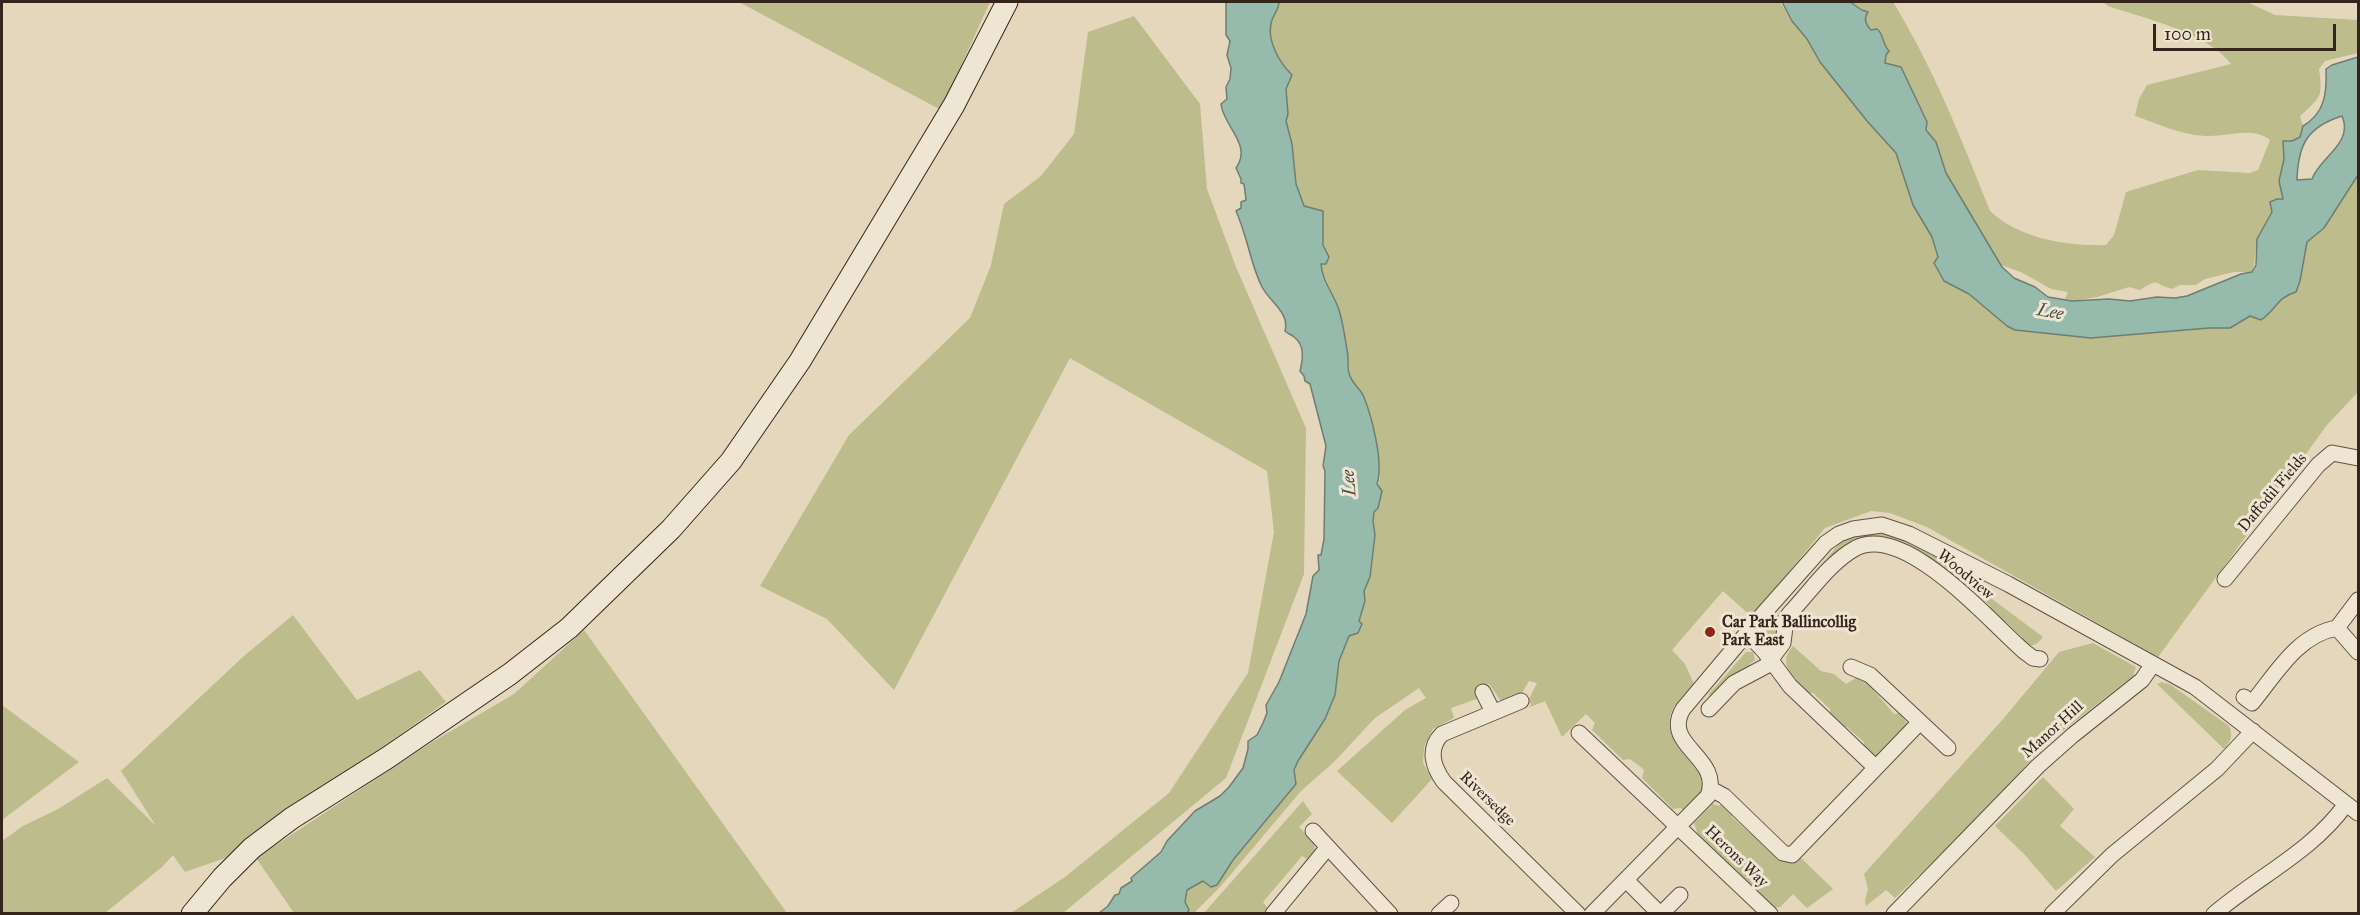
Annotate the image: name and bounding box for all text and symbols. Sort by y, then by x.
scale bar [2156,12,2339,50]
text: 100 m [2164,23,2211,45]
water label: Lee [2035,300,2065,326]
street label: Daffodil Fields [2234,450,2312,536]
water label: Lee [1338,469,1362,497]
street label: Woodview [1933,546,1997,604]
place label: Car Park Ballincollig Park East [1722,613,1856,651]
marker: Car Park Ballincollig Park East [1703,625,1717,639]
street label: Manor Hill [2018,697,2088,763]
street label: Riversedge [1455,768,1519,830]
street label: Herons Way [1700,822,1772,892]

